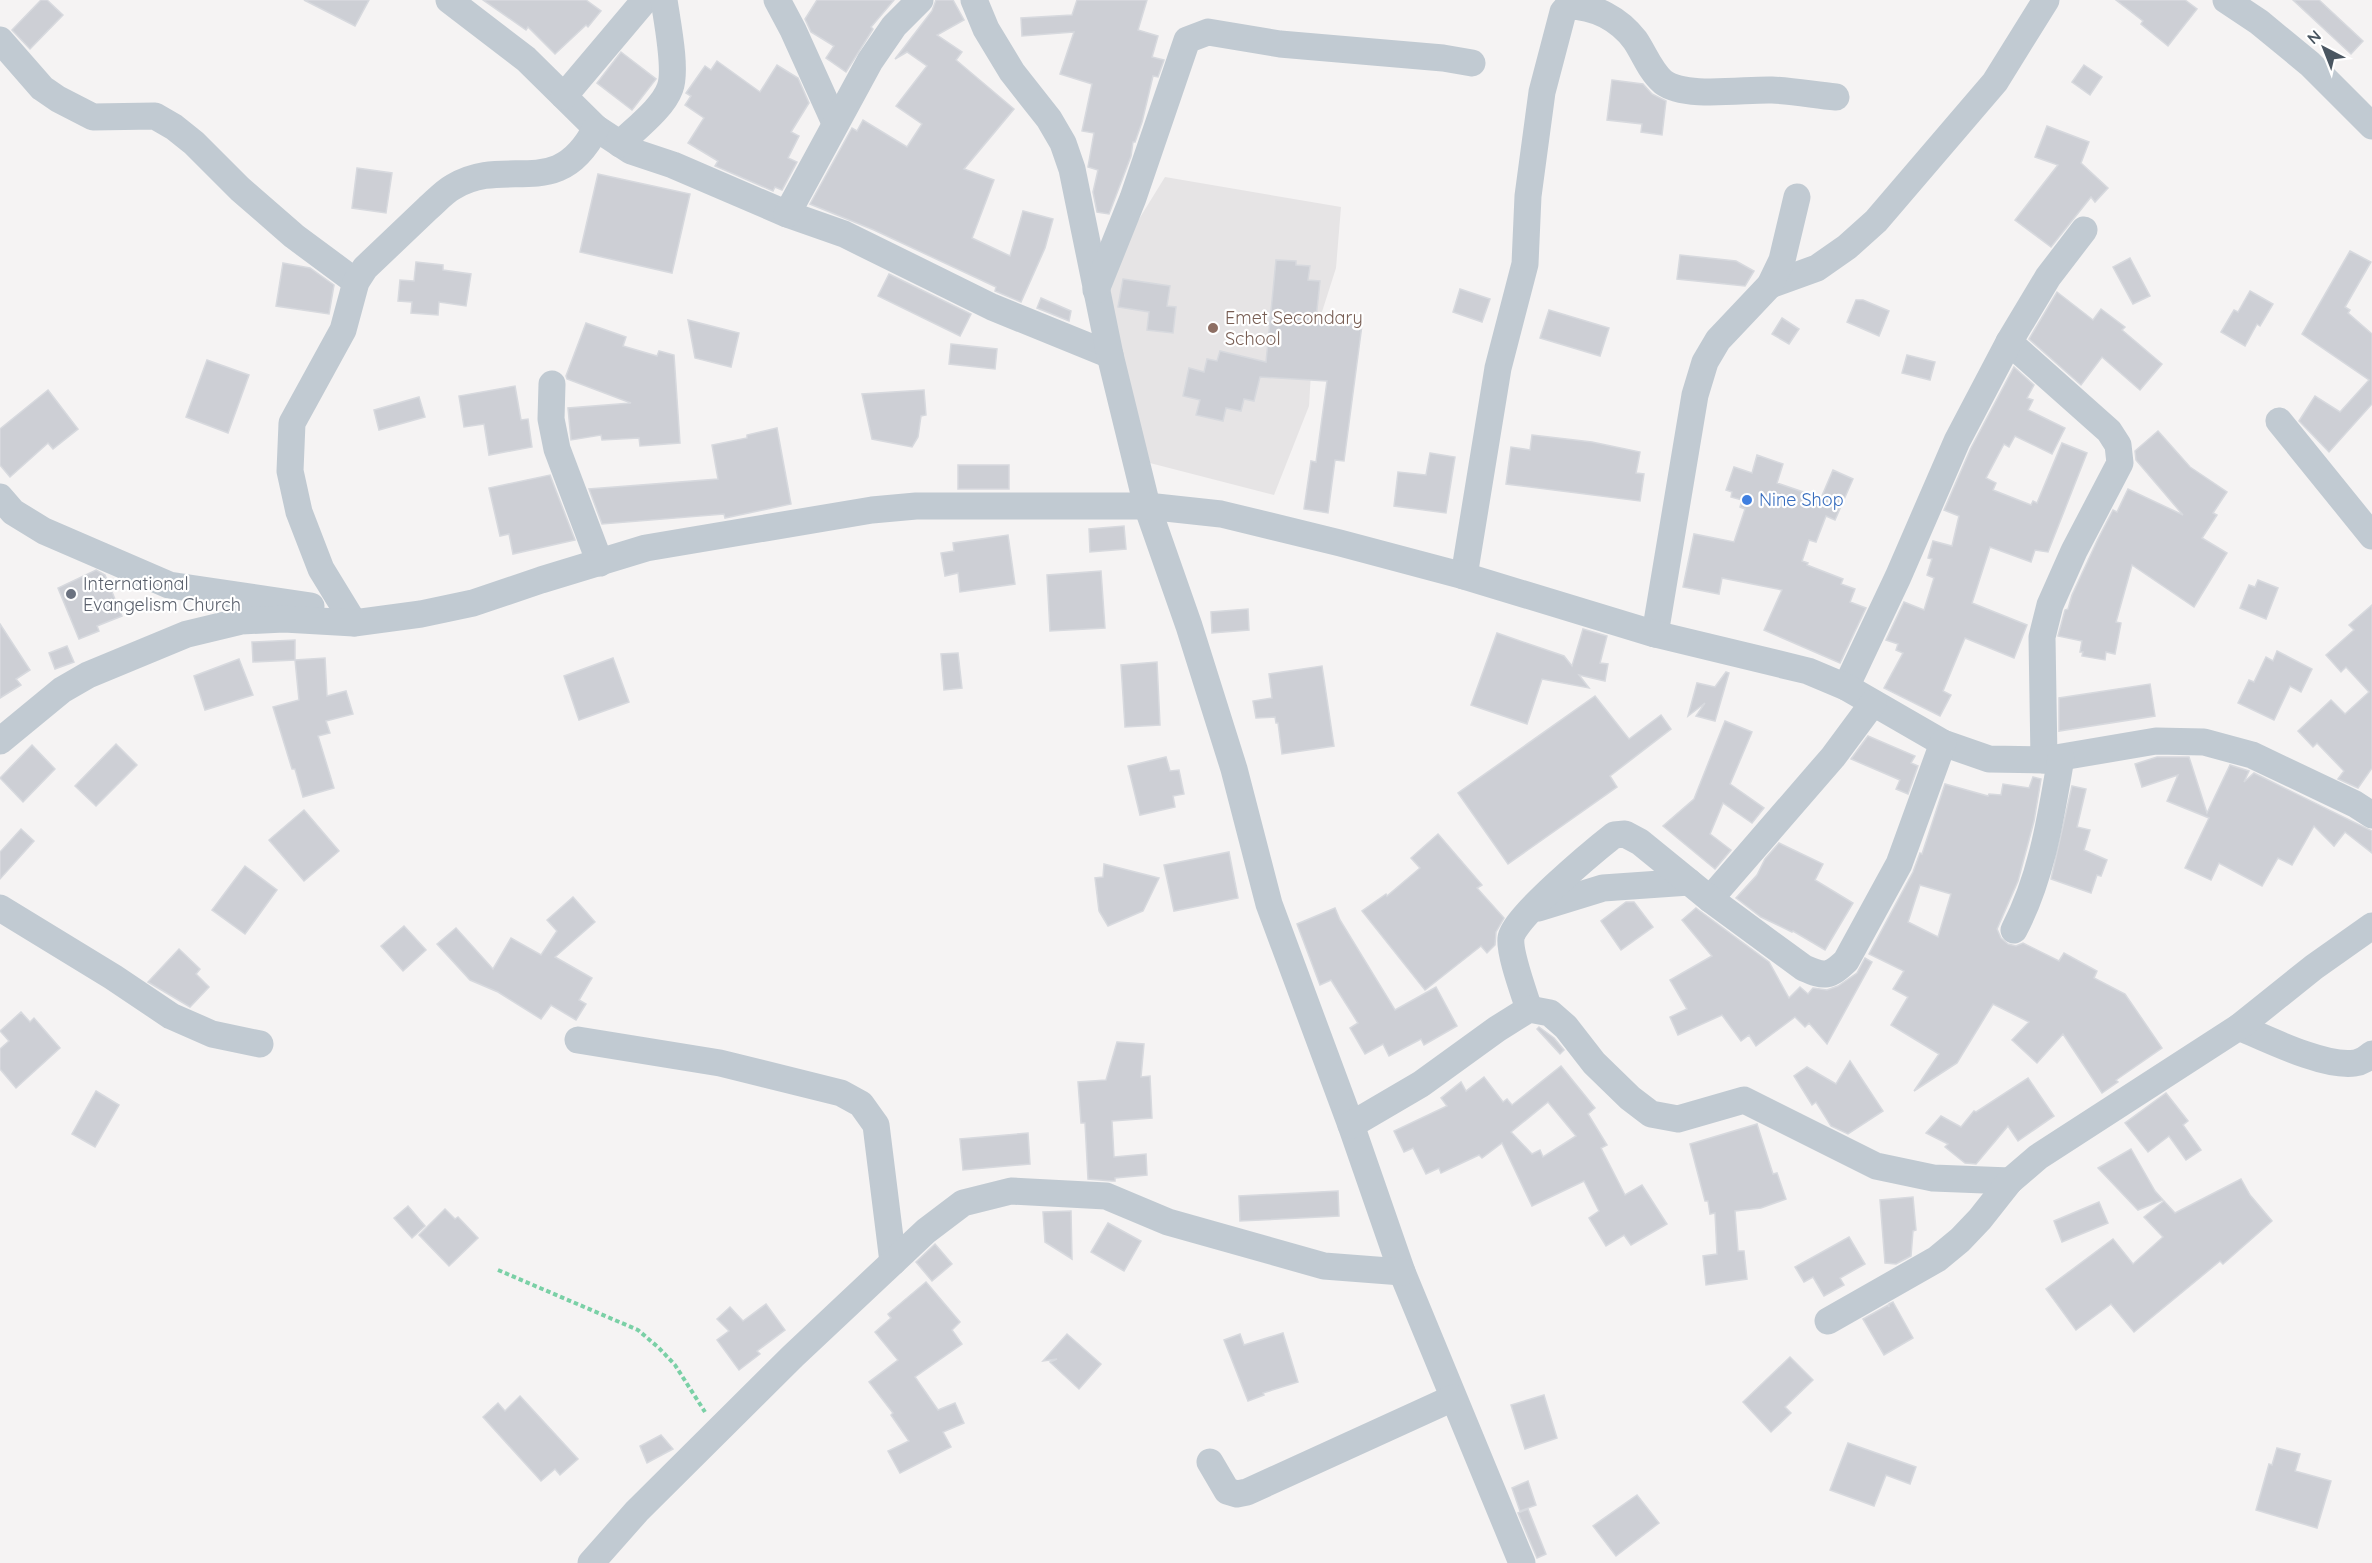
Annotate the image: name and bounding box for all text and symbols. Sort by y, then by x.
north arrow [2294,18,2354,78]
text: N [2303,25,2325,48]
place label: Emet Secondary School [1225,306,1363,350]
marker: Emet Secondary School [1206,321,1220,335]
place label: Nine Shop [1759,488,1844,511]
marker: Nine Shop [1740,493,1754,507]
place label: International Evangelism Church [83,572,241,616]
marker: International Evangelism Church [64,587,78,601]

